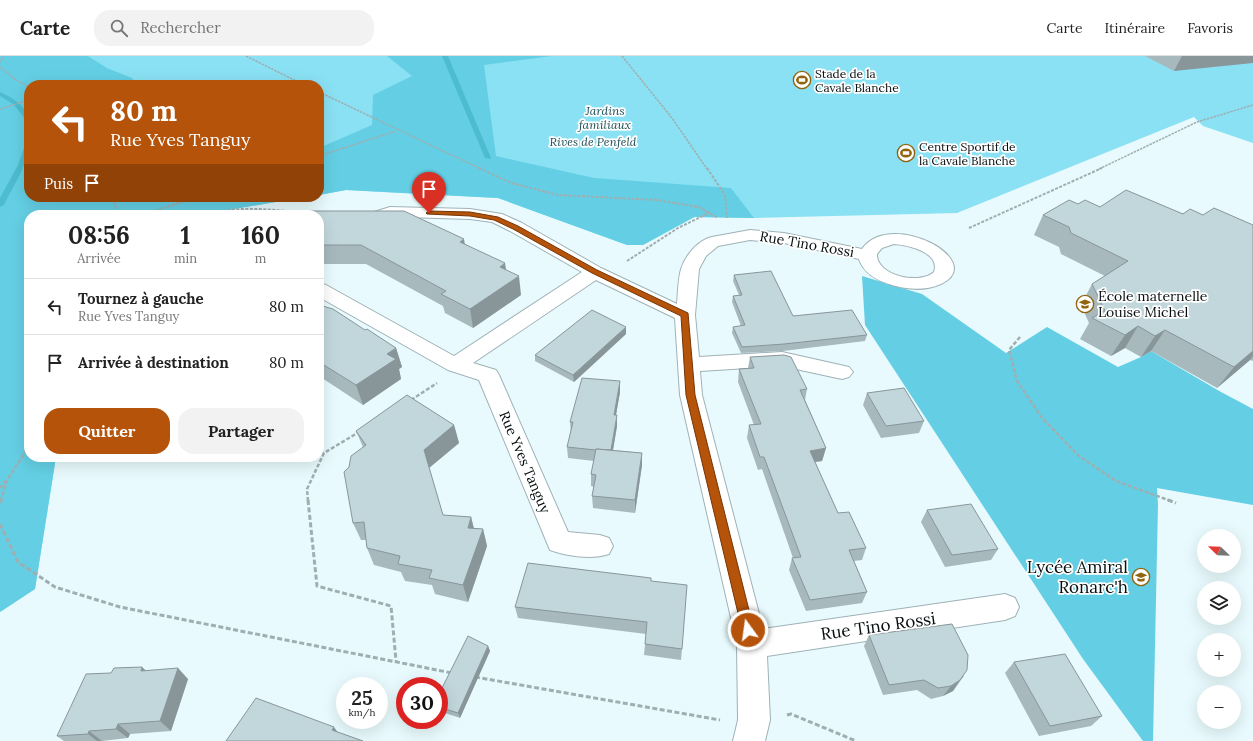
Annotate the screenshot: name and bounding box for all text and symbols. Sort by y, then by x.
search box [94,10,374,46]
text: Carte [20,16,70,40]
icon: search [108,17,130,39]
text: Rechercher [140,18,221,37]
text: Carte [1046,19,1083,37]
text: Itinéraire [1105,19,1165,37]
text: Favoris [1187,19,1233,37]
place label: Stade de la Cavale Blanche [815,66,899,95]
sports icon: Stade de la Cavale Blanche [792,70,812,90]
text: 80 m [110,93,177,129]
icon: left [44,96,96,148]
park label: Jardins familiaux [577,103,632,132]
text: Rue Yves Tanguy [110,128,250,151]
park label: Rives de Penfeld [550,134,637,149]
place label: Centre Sportif de la Cavale Blanche [919,139,1016,168]
sports icon: Centre Sportif de la Cavale Blanche [896,143,916,163]
icon: arrive [81,172,103,194]
pin [412,172,446,213]
text: Puis [44,174,73,193]
icon: arrive [418,178,440,200]
text: 08:56 [68,220,130,251]
text: 1 [181,220,190,251]
text: 160 [241,220,280,251]
street label: Rue Tino Rossi [758,227,856,261]
text: Arrivée [77,250,121,267]
text: min [174,250,197,267]
text: m [255,250,266,267]
place label: École maternelle Louise Michel [1098,287,1208,321]
text: Tournez à gauche [78,289,204,308]
school or university icon: École maternelle Louise Michel [1075,294,1095,314]
icon: left [44,296,66,318]
text: 80 m [269,297,304,316]
text: Rue Yves Tanguy [78,308,179,325]
icon: arrive [44,352,66,374]
text: Arrivée à destination [78,353,229,372]
text: 80 m [269,353,304,372]
button: Quitter [44,408,170,454]
button: Partager [178,408,304,454]
street label: Rue Yves Tanguy [495,408,555,516]
north arrow [1197,529,1241,573]
map controls [1197,529,1241,729]
place label: Lycée Amiral Ronarc'h [1027,556,1128,598]
school or university icon: Lycée Amiral Ronarc'h [1131,567,1151,587]
button: layers [1197,581,1241,625]
street label: Rue Tino Rossi [819,607,937,645]
position arrow [727,609,769,651]
button: + [1197,633,1241,677]
speed limit sign: 30 [396,677,448,729]
text: 25 [351,685,373,710]
button: − [1197,685,1241,729]
text: km/h [348,706,376,719]

